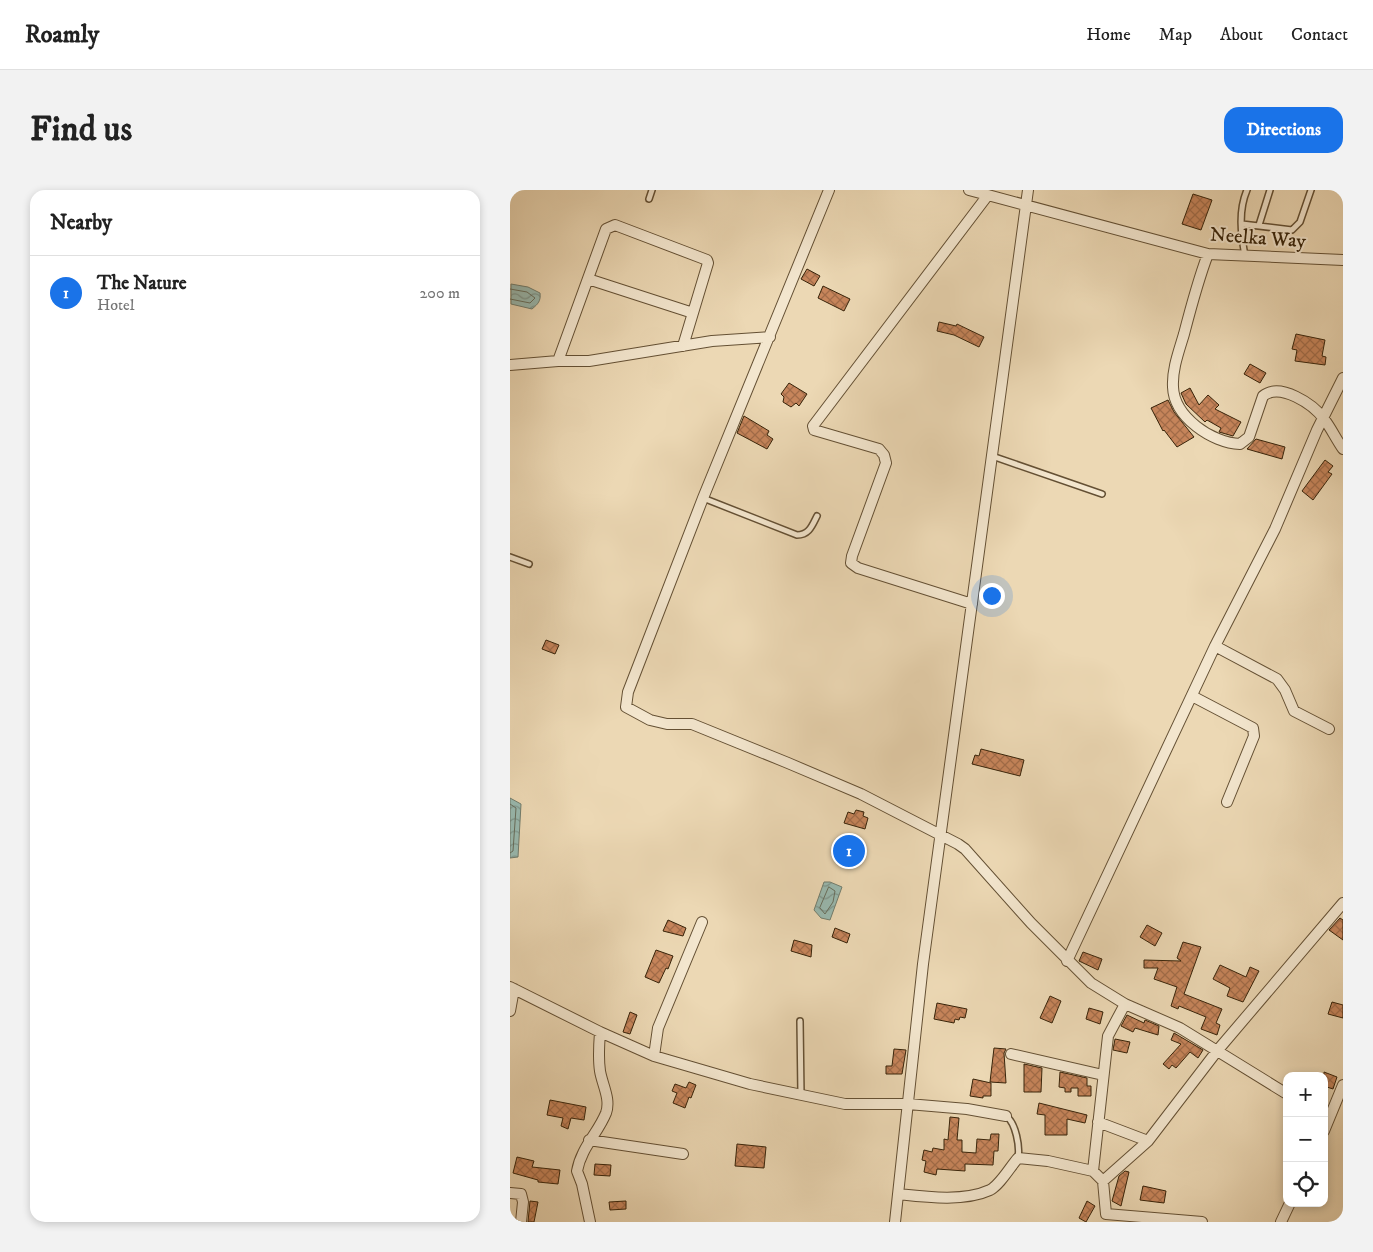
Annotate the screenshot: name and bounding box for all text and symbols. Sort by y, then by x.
text: Roamly [25,20,99,50]
text: Home [1086,24,1131,46]
text: Map [1159,24,1192,46]
text: About [1220,24,1263,46]
text: Contact [1291,24,1348,46]
button: Directions [1224,107,1343,153]
text: Find us [30,108,132,152]
text: Nearby [50,210,112,236]
street label: Neelka Way [1209,223,1307,254]
text: The Nature [97,272,187,295]
text: 1 [63,283,69,303]
text: 200 m [419,283,460,303]
text: Hotel [97,295,135,315]
your location [979,583,1005,609]
pin: 1 [833,832,865,870]
map controls [1283,1072,1328,1207]
button: + [1283,1072,1328,1117]
button: − [1283,1117,1328,1162]
button: locate [1283,1162,1328,1207]

